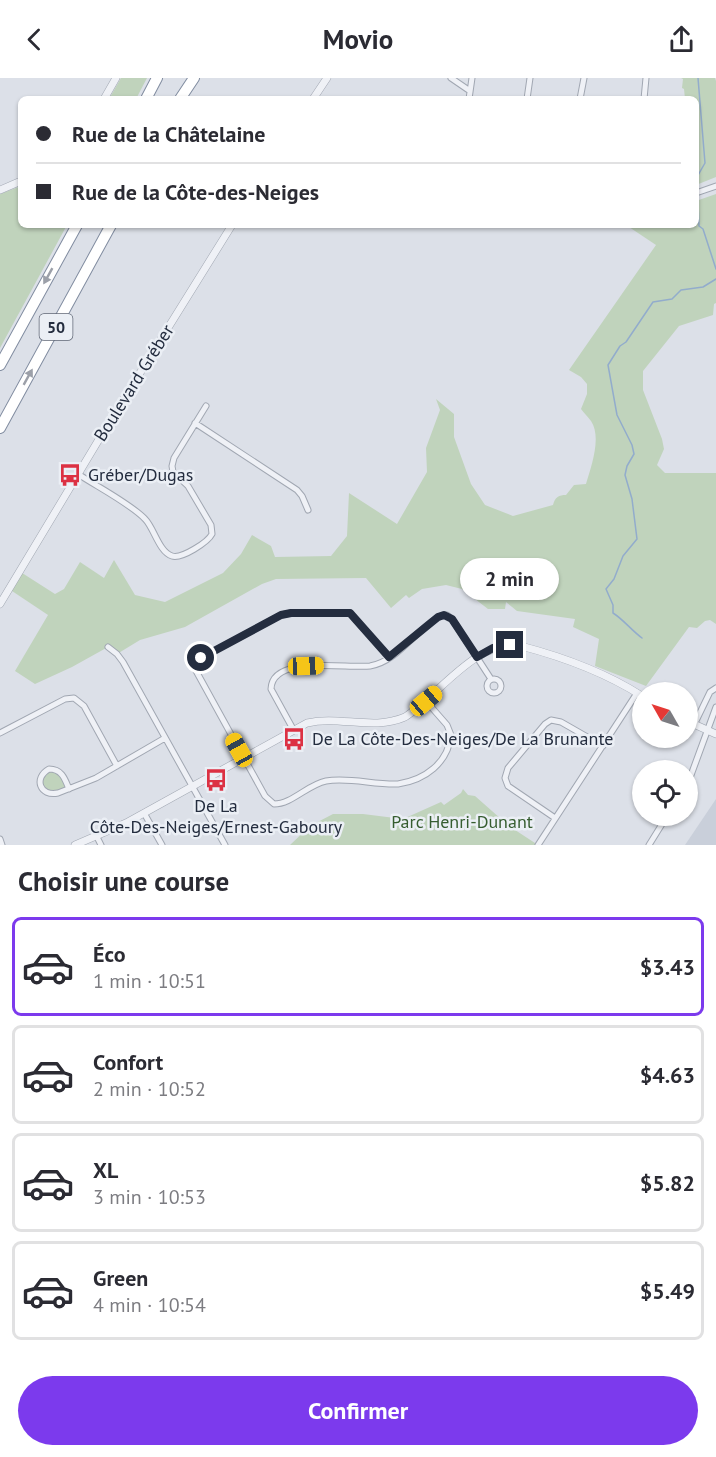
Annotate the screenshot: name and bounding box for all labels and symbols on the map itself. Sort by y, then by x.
one-way arrow [43,268,53,285]
road number: 50 [40,314,72,340]
street label: Boulevard Gréber [88,320,179,445]
one-way arrow [23,368,33,385]
bus stop icon: Gréber/Dugas [57,462,83,488]
place label: Gréber/Dugas [88,463,193,486]
callout: 2 min [460,558,560,600]
route end [496,631,523,658]
route start [187,644,214,671]
car [288,656,324,676]
north arrow [632,682,698,748]
car [406,683,446,719]
bus stop icon: De La Côte-Des-Neiges/De La Brunante [281,726,307,752]
place label: De La Côte-Des-Neiges/De La Brunante [312,727,613,750]
car [222,730,256,770]
bus stop icon: De La Côte-Des-Neiges/Ernest-Gaboury [203,767,229,793]
place label: De La Côte-Des-Neiges/Ernest-Gaboury [90,794,343,838]
park label: Parc Henri-Dunant [391,810,533,833]

